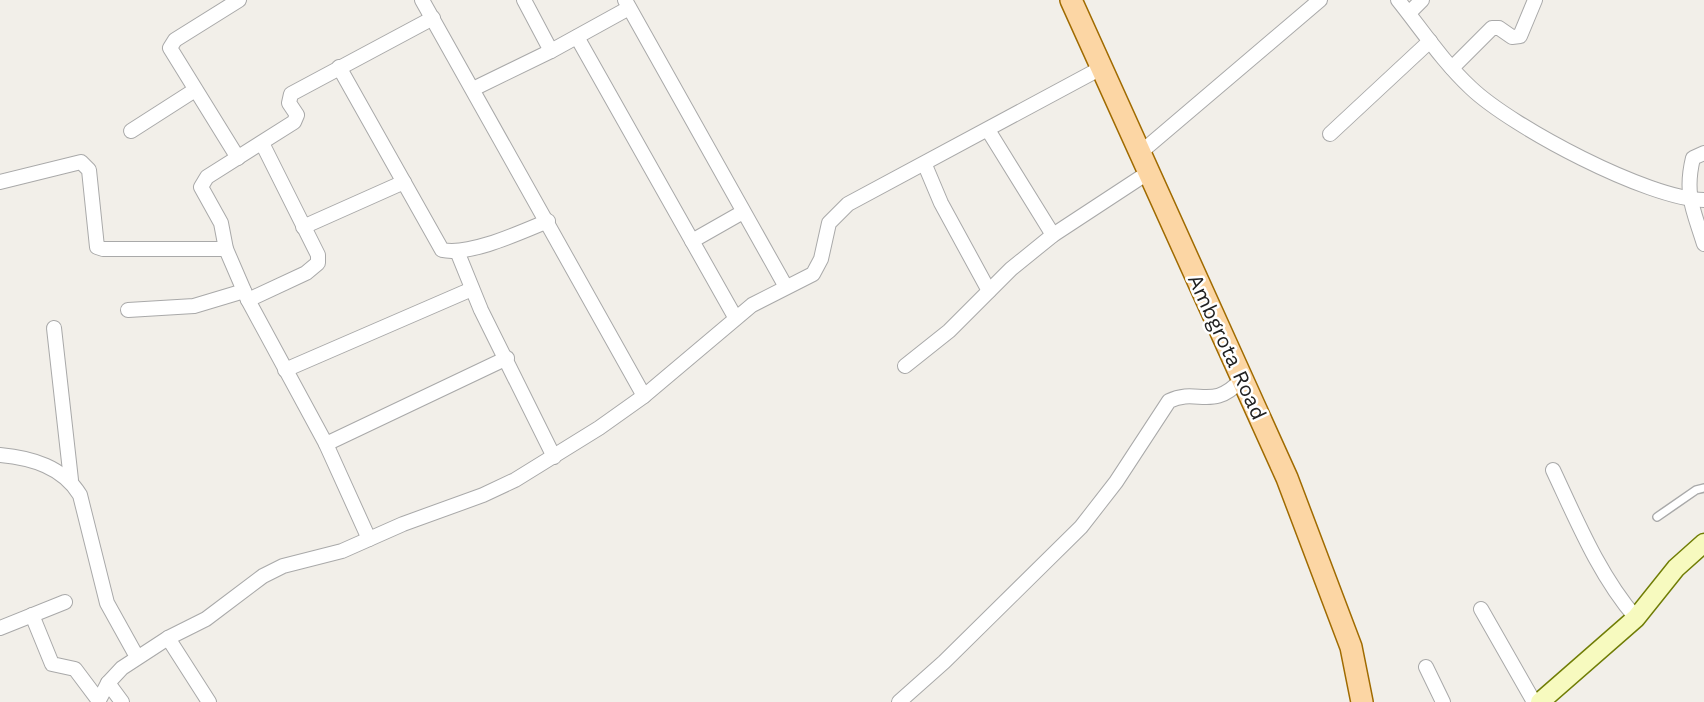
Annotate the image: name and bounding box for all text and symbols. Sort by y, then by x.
street label: Ambgrota Road [1183,270,1272,423]

